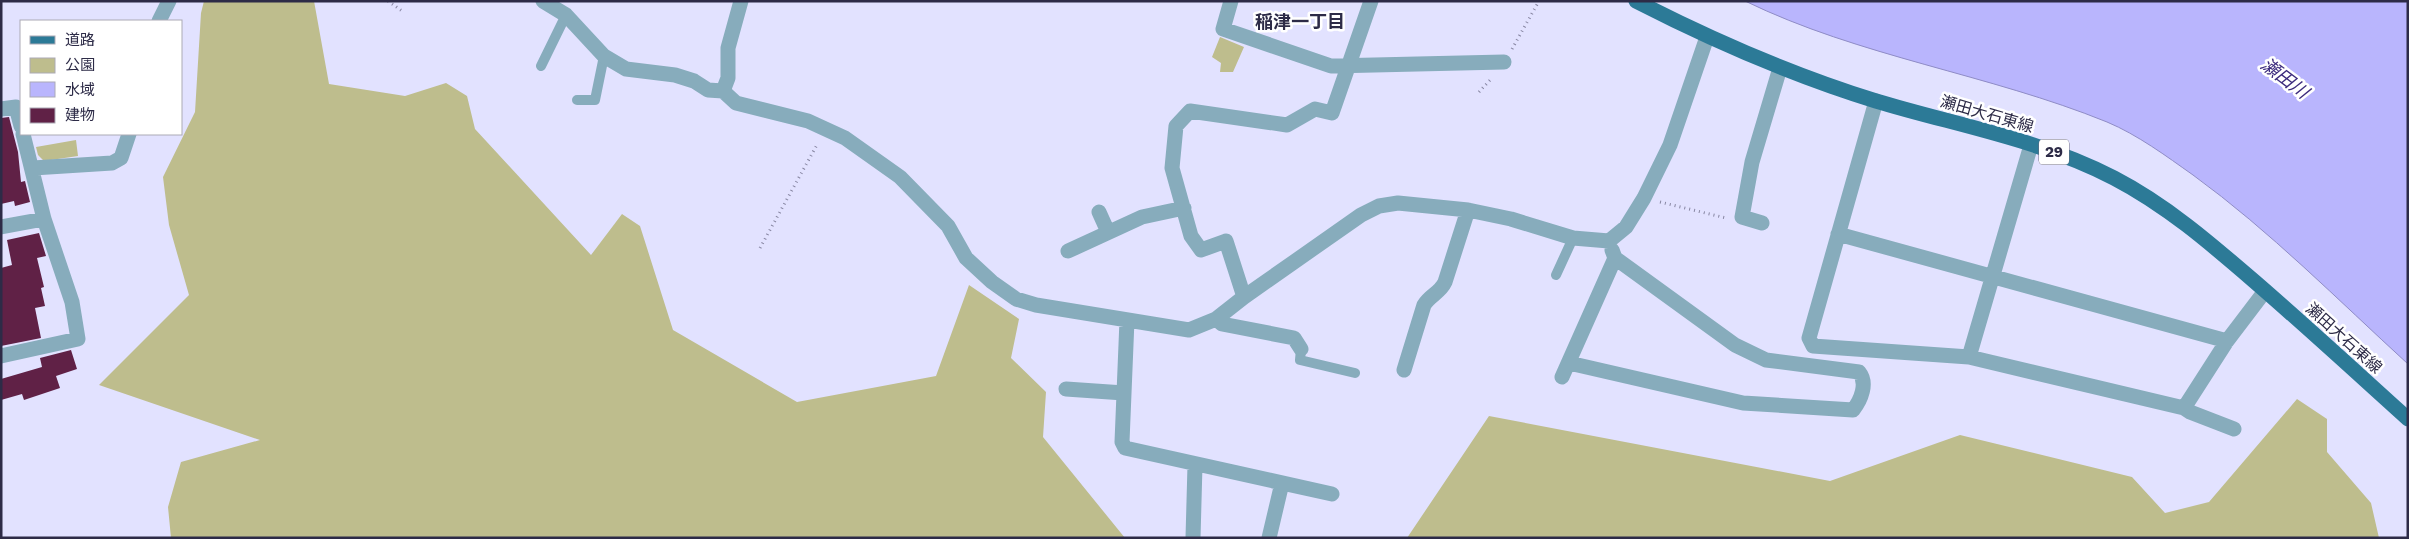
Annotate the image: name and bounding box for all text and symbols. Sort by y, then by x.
district label: 稲津一丁目 [1255,11,1345,32]
legend [20,20,182,135]
text: 道路 [65,31,95,49]
water label: 瀬田川 [2257,53,2314,104]
text: 公園 [65,56,95,74]
text: 水域 [65,81,95,99]
street label: 瀬田大石東線 [1938,92,2036,136]
text: 建物 [65,106,95,124]
road number: 29 [2039,140,2069,164]
street label: 瀬田大石東線 [2302,299,2386,377]

